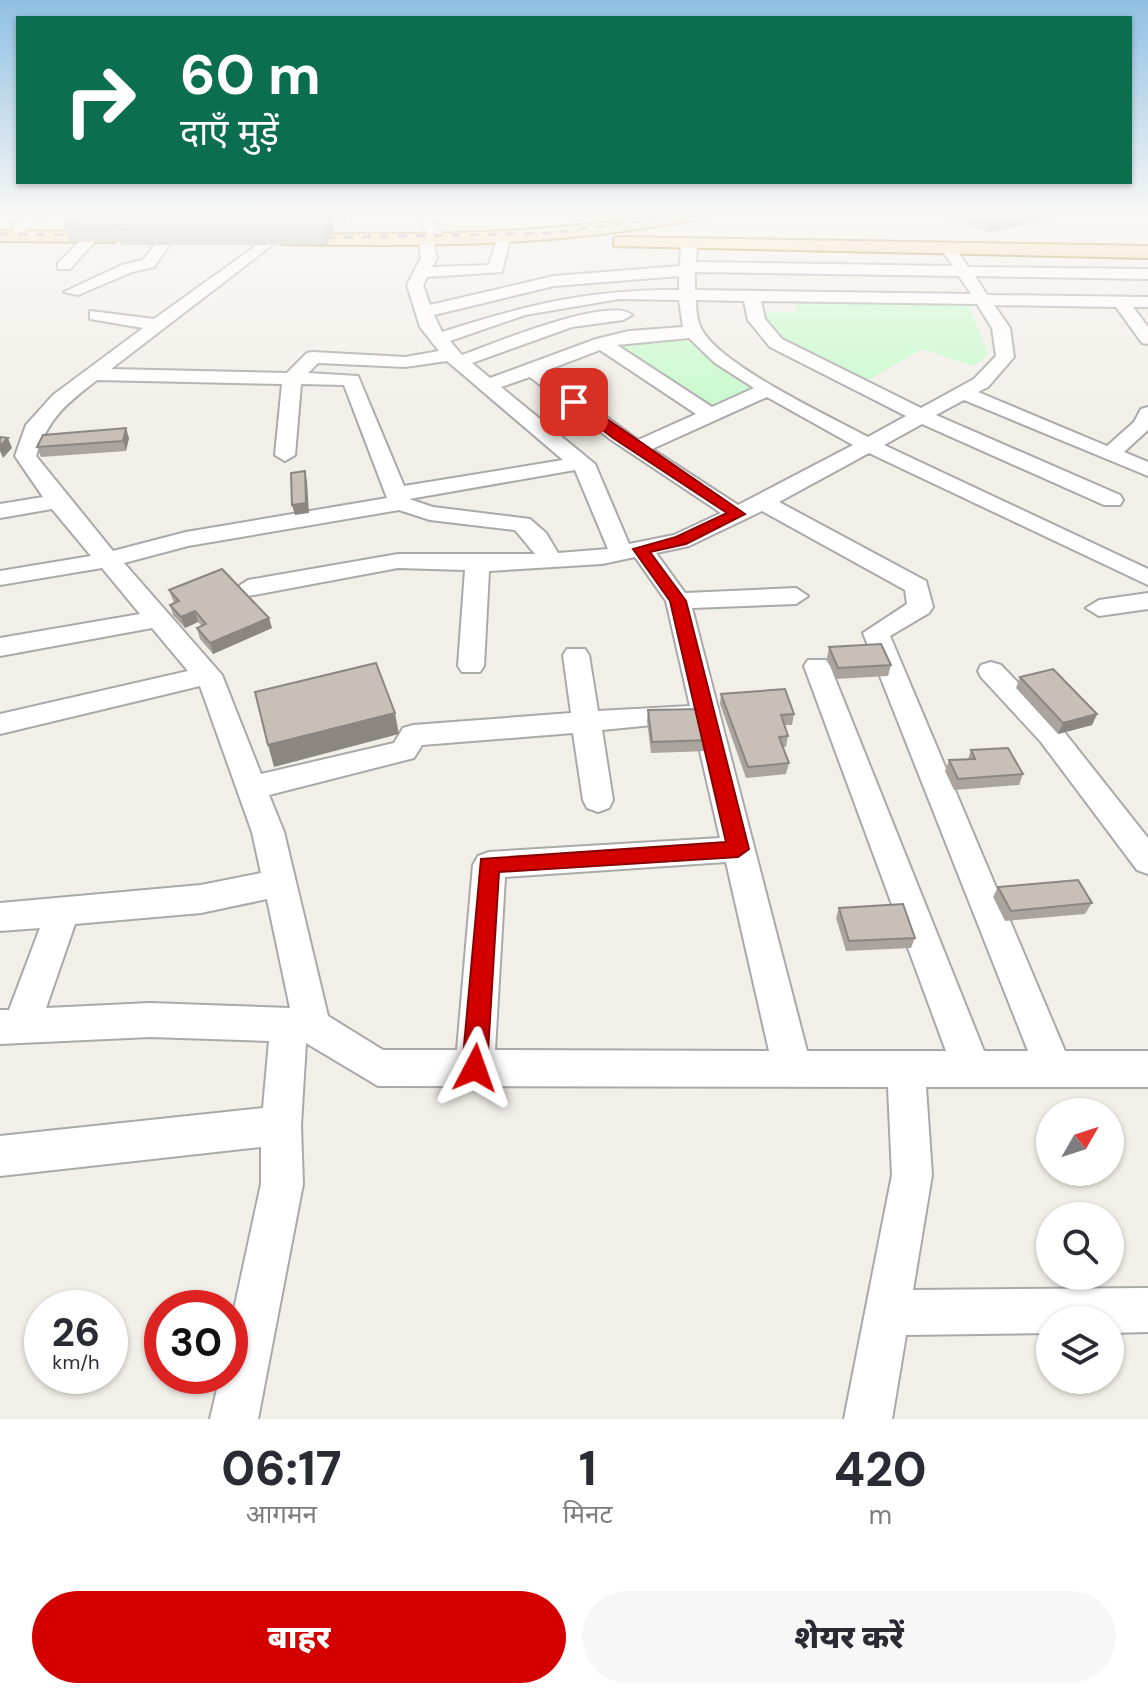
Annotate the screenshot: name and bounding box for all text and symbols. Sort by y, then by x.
text: 60 m [180,38,321,111]
icon: right [48,48,152,152]
text: दाएँ मुड़ें [180,109,279,156]
pin [540,368,608,436]
icon: arrive [552,380,596,424]
position arrow [433,1026,517,1110]
north arrow [1036,1098,1124,1186]
map controls [1036,1098,1124,1394]
button: search [1036,1202,1124,1290]
speed limit sign: 30 [144,1290,248,1394]
text: 26 [52,1306,100,1358]
button: layers [1036,1306,1124,1394]
text: km/h [52,1349,100,1375]
text: 06:17 [221,1437,342,1500]
text: 1 [579,1437,597,1500]
text: 420 [834,1438,927,1501]
text: आगमन [246,1497,317,1531]
text: मिनट [563,1497,613,1531]
text: m [869,1498,892,1532]
button: बाहर [32,1591,566,1683]
button: शेयर करें [582,1591,1116,1683]

